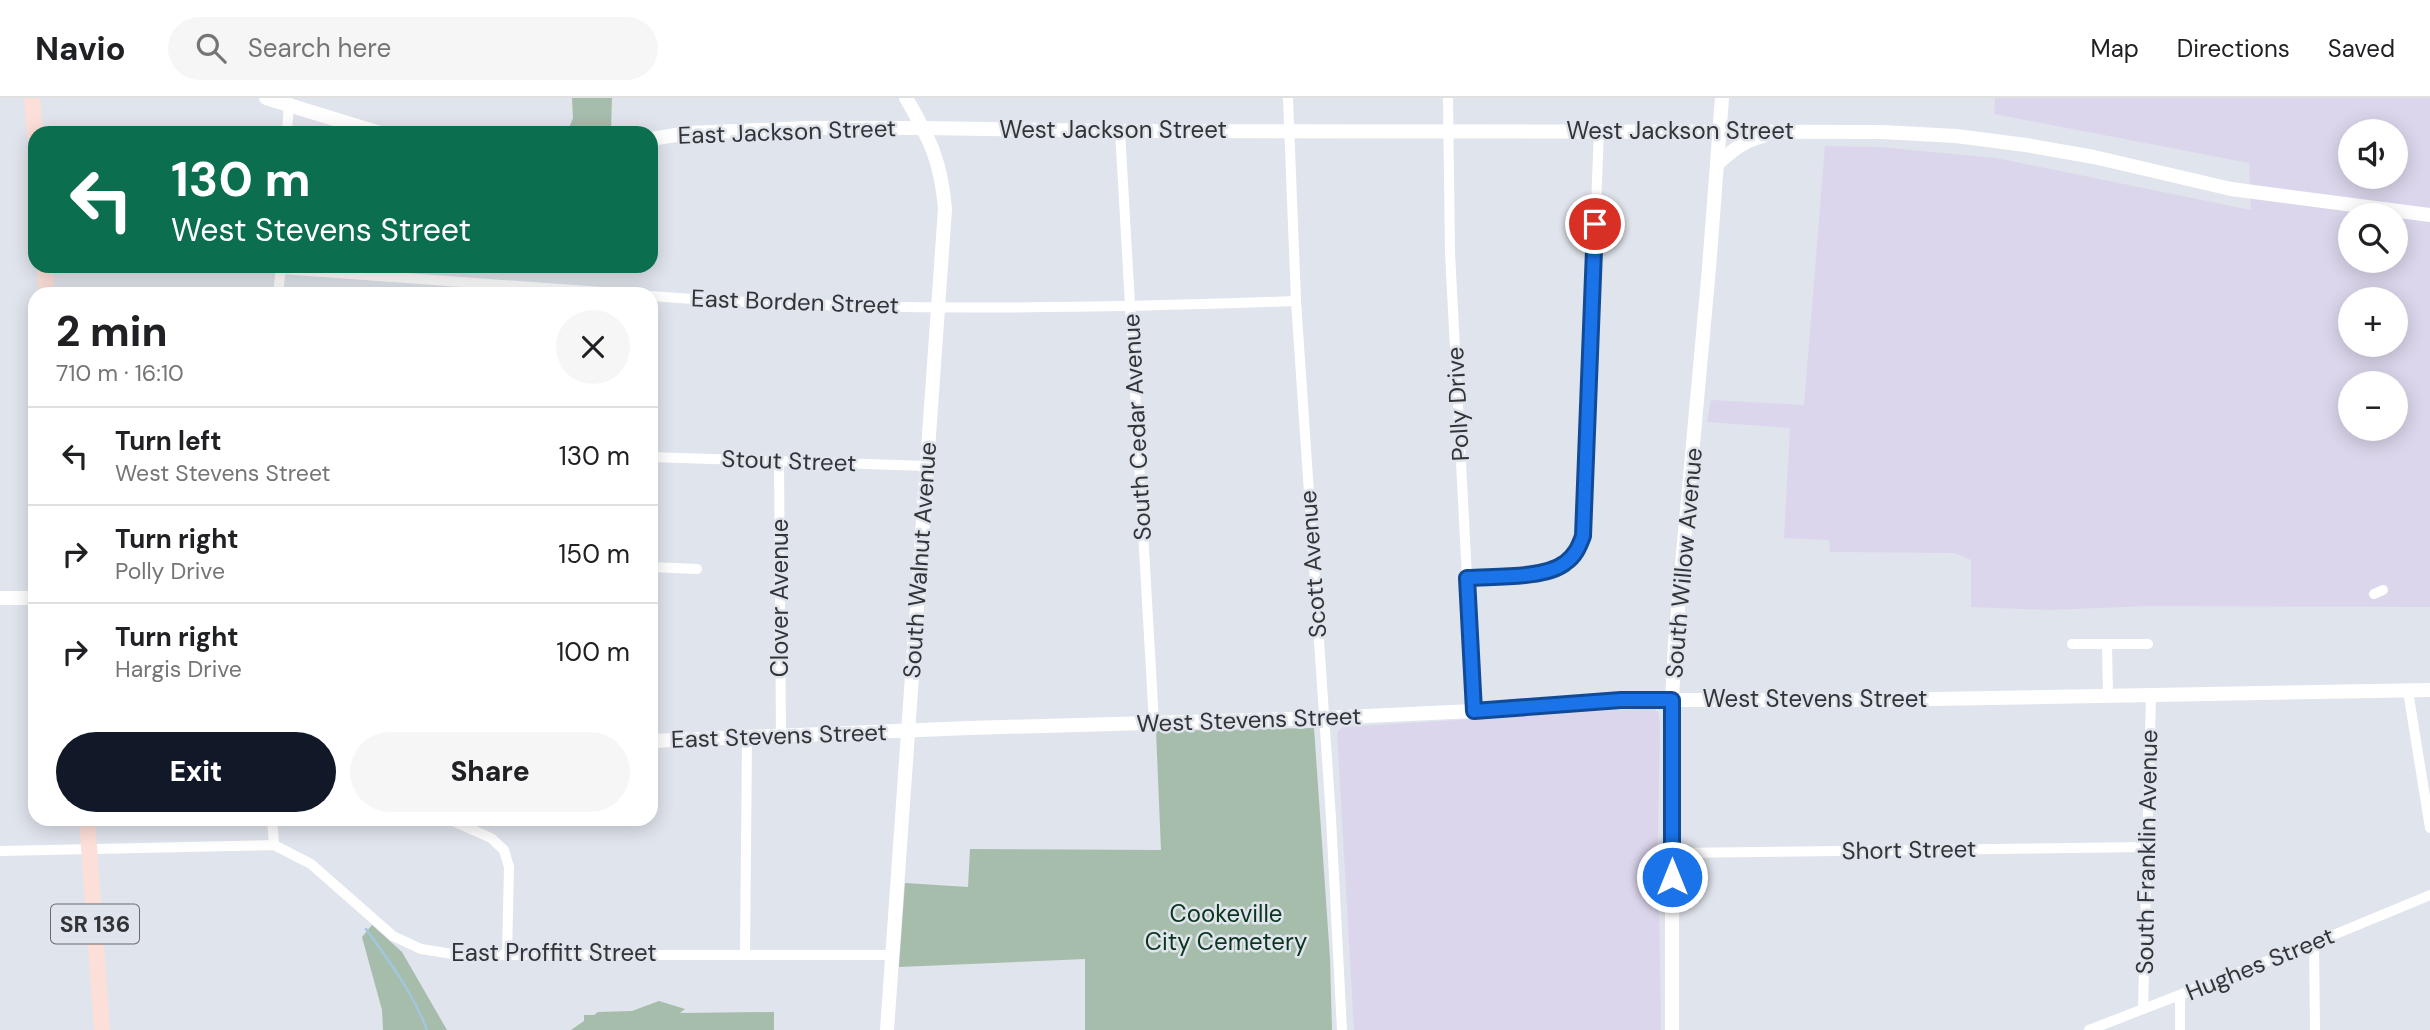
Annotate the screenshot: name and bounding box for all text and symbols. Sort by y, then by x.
search box [168,17,658,80]
text: Navio [35,27,126,70]
icon: search [192,29,230,67]
text: Search here [248,31,391,65]
text: Map [2091,33,2139,64]
text: Directions [2177,33,2290,64]
text: Saved [2328,33,2395,64]
street label: East Jackson Street [677,112,897,151]
street label: West Jackson Street [999,114,1227,145]
street label: West Jackson Street [1566,115,1794,146]
map controls [2338,119,2408,441]
button: sound [2338,119,2408,189]
text: 130 m [171,147,311,211]
icon: left [56,154,147,245]
pin [1565,194,1625,254]
button: search [2338,203,2408,273]
icon: arrive [1576,205,1614,243]
text: West Stevens Street [171,209,471,251]
street label: East Borden Street [691,282,899,321]
button: + [2338,287,2408,357]
text: 2 min [56,304,167,359]
button: close [556,310,630,384]
street label: South Cedar Avenue [1115,313,1158,541]
street label: Polly Drive [1439,346,1476,462]
text: 710 m · 16:10 [56,358,184,388]
button: − [2338,371,2408,441]
text: Turn left [115,424,222,458]
icon: left [56,437,94,475]
text: 130 m [559,439,630,473]
street label: South Walnut Avenue [896,441,943,679]
street label: Stout Street [721,443,857,478]
street label: South Willow Avenue [1658,446,1709,679]
text: West Stevens Street [115,458,331,488]
street label: Scott Avenue [1292,489,1333,639]
street label: Clover Avenue [764,519,795,677]
text: Turn right [115,522,239,556]
icon: right [56,535,94,573]
text: 150 m [558,537,630,571]
text: Polly Drive [115,556,225,586]
text: Turn right [115,620,239,654]
icon: right [56,633,94,671]
text: 100 m [556,635,630,669]
text: Hargis Drive [115,654,242,684]
street label: West Stevens Street [1703,683,1928,714]
street label: West Stevens Street [1136,700,1362,739]
street label: East Stevens Street [671,716,887,755]
street label: South Franklin Avenue [2129,729,2164,975]
button: Exit [56,732,336,812]
button: Share [350,732,630,812]
street label: Short Street [1841,833,1977,866]
position arrow [1635,840,1709,914]
park label: Cookeville City Cemetery [1145,898,1307,957]
road number: SR 136 [51,904,139,944]
street label: Hughes Street [2181,920,2339,1007]
street label: East Proffitt Street [451,937,657,968]

